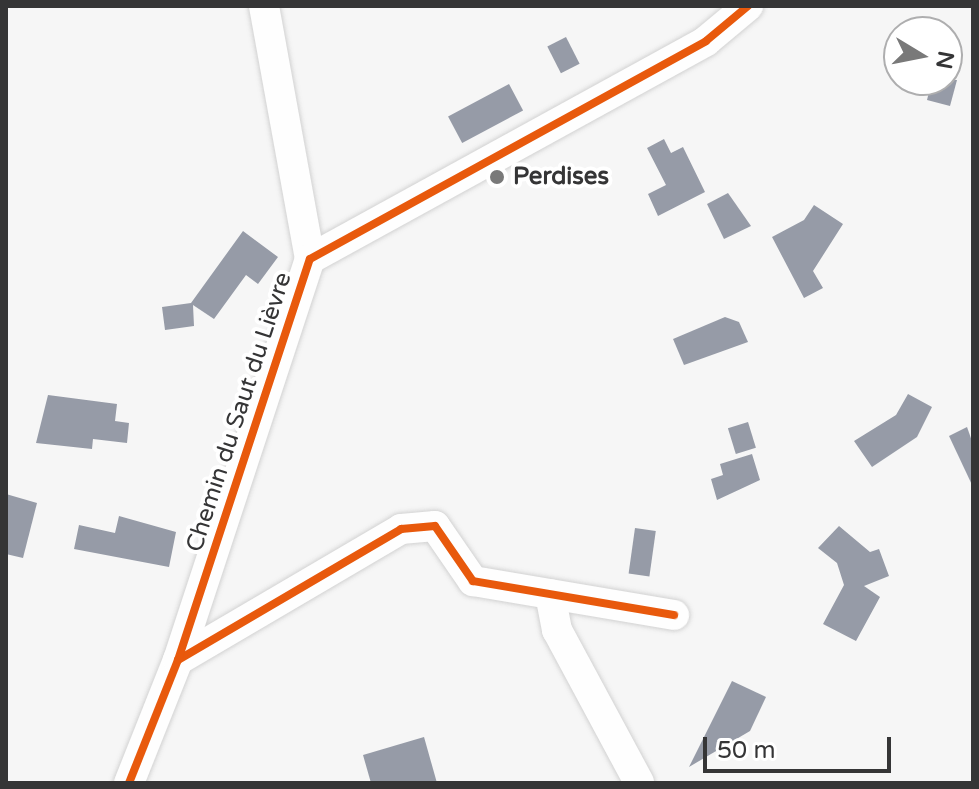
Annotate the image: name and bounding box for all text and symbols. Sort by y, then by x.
north arrow [883,16,963,96]
text: N [930,49,959,71]
place label: Perdises [513,163,609,191]
marker: Perdises [488,168,506,186]
street label: Chemin du Saut du Lièvre [180,269,298,555]
scale bar [707,721,895,771]
text: 50 m [717,736,775,765]

